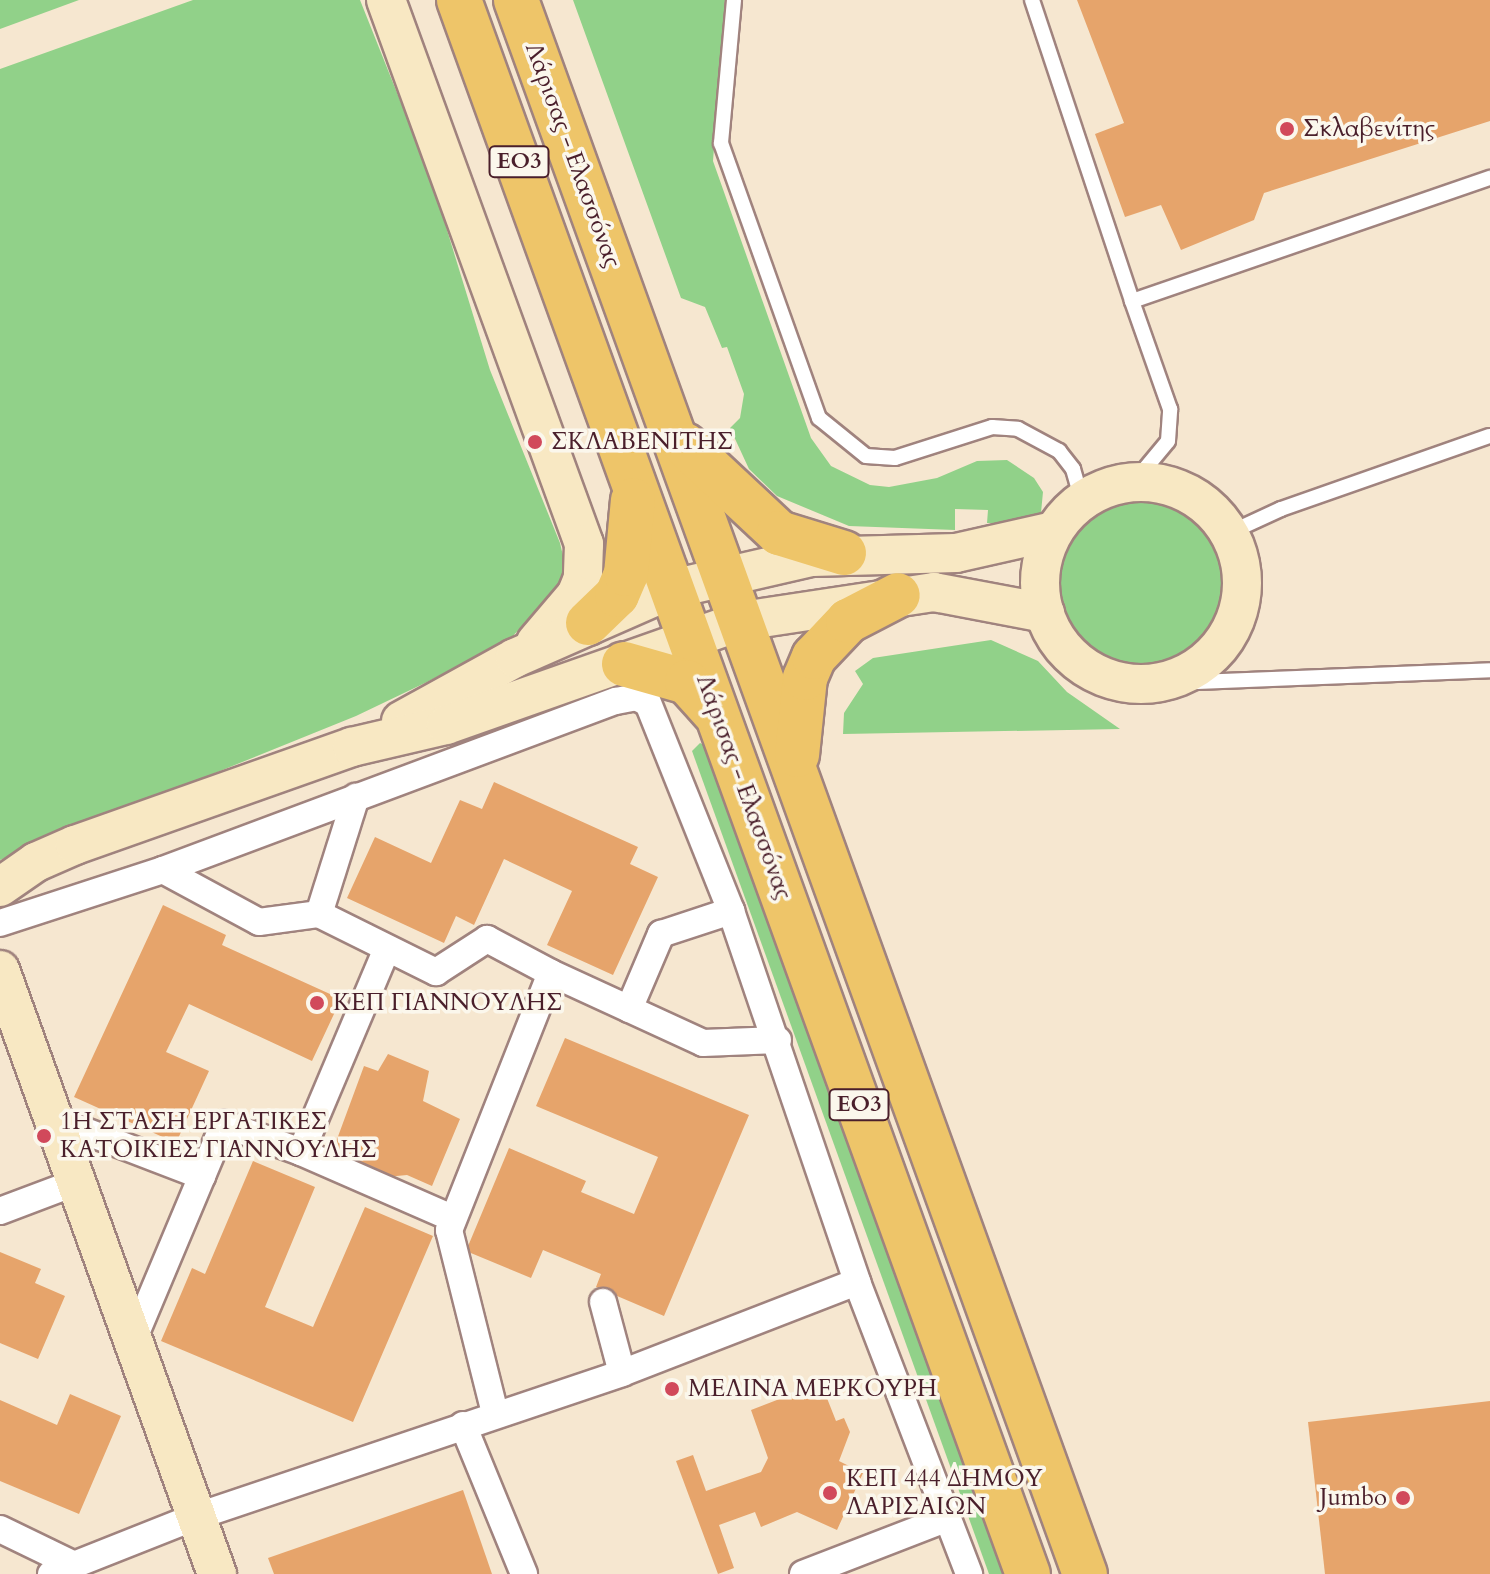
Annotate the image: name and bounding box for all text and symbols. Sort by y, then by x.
street label: Λάρισας - Ελασσόνας [519,38,627,272]
place label: Σκλαβενίτης [1303,115,1435,143]
marker: Σκλαβενίτης [1278,120,1296,138]
road number: ΕΟ3 [487,144,551,180]
place label: ΣΚΛΑΒΕΝΙΤΗΣ [551,428,733,456]
marker: ΣΚΛΑΒΕΝΙΤΗΣ [526,433,544,451]
street label: Λάρισας - Ελασσόνας [690,670,798,904]
place label: ΚΕΠ ΓΙΑΝΝΟΥΛΗΣ [333,989,563,1017]
marker: ΚΕΠ ΓΙΑΝΝΟΥΛΗΣ [308,994,326,1012]
road number: ΕΟ3 [827,1087,891,1123]
place label: 1Η ΣΤΑΣΗ ΕΡΓΑΤΙΚΕΣ ΚΑΤΟΙΚΙΕΣ ΓΙΑΝΝΟΥΛΗΣ [60,1108,377,1164]
marker: 1Η ΣΤΑΣΗ ΕΡΓΑΤΙΚΕΣ ΚΑΤΟΙΚΙΕΣ ΓΙΑΝΝΟΥΛΗΣ [35,1127,53,1145]
place label: ΜΕΛΙΝΑ ΜΕΡΚΟΥΡΗ [688,1375,937,1403]
marker: ΜΕΛΙΝΑ ΜΕΡΚΟΥΡΗ [663,1380,681,1398]
place label: ΚΕΠ 444 ΔΗΜΟΥ ΛΑΡΙΣΑΙΩΝ [846,1465,1043,1521]
marker: ΚΕΠ 444 ΔΗΜΟΥ ΛΑΡΙΣΑΙΩΝ [821,1484,839,1502]
place label: Jumbo [1320,1484,1387,1512]
marker: Jumbo [1394,1489,1412,1507]

